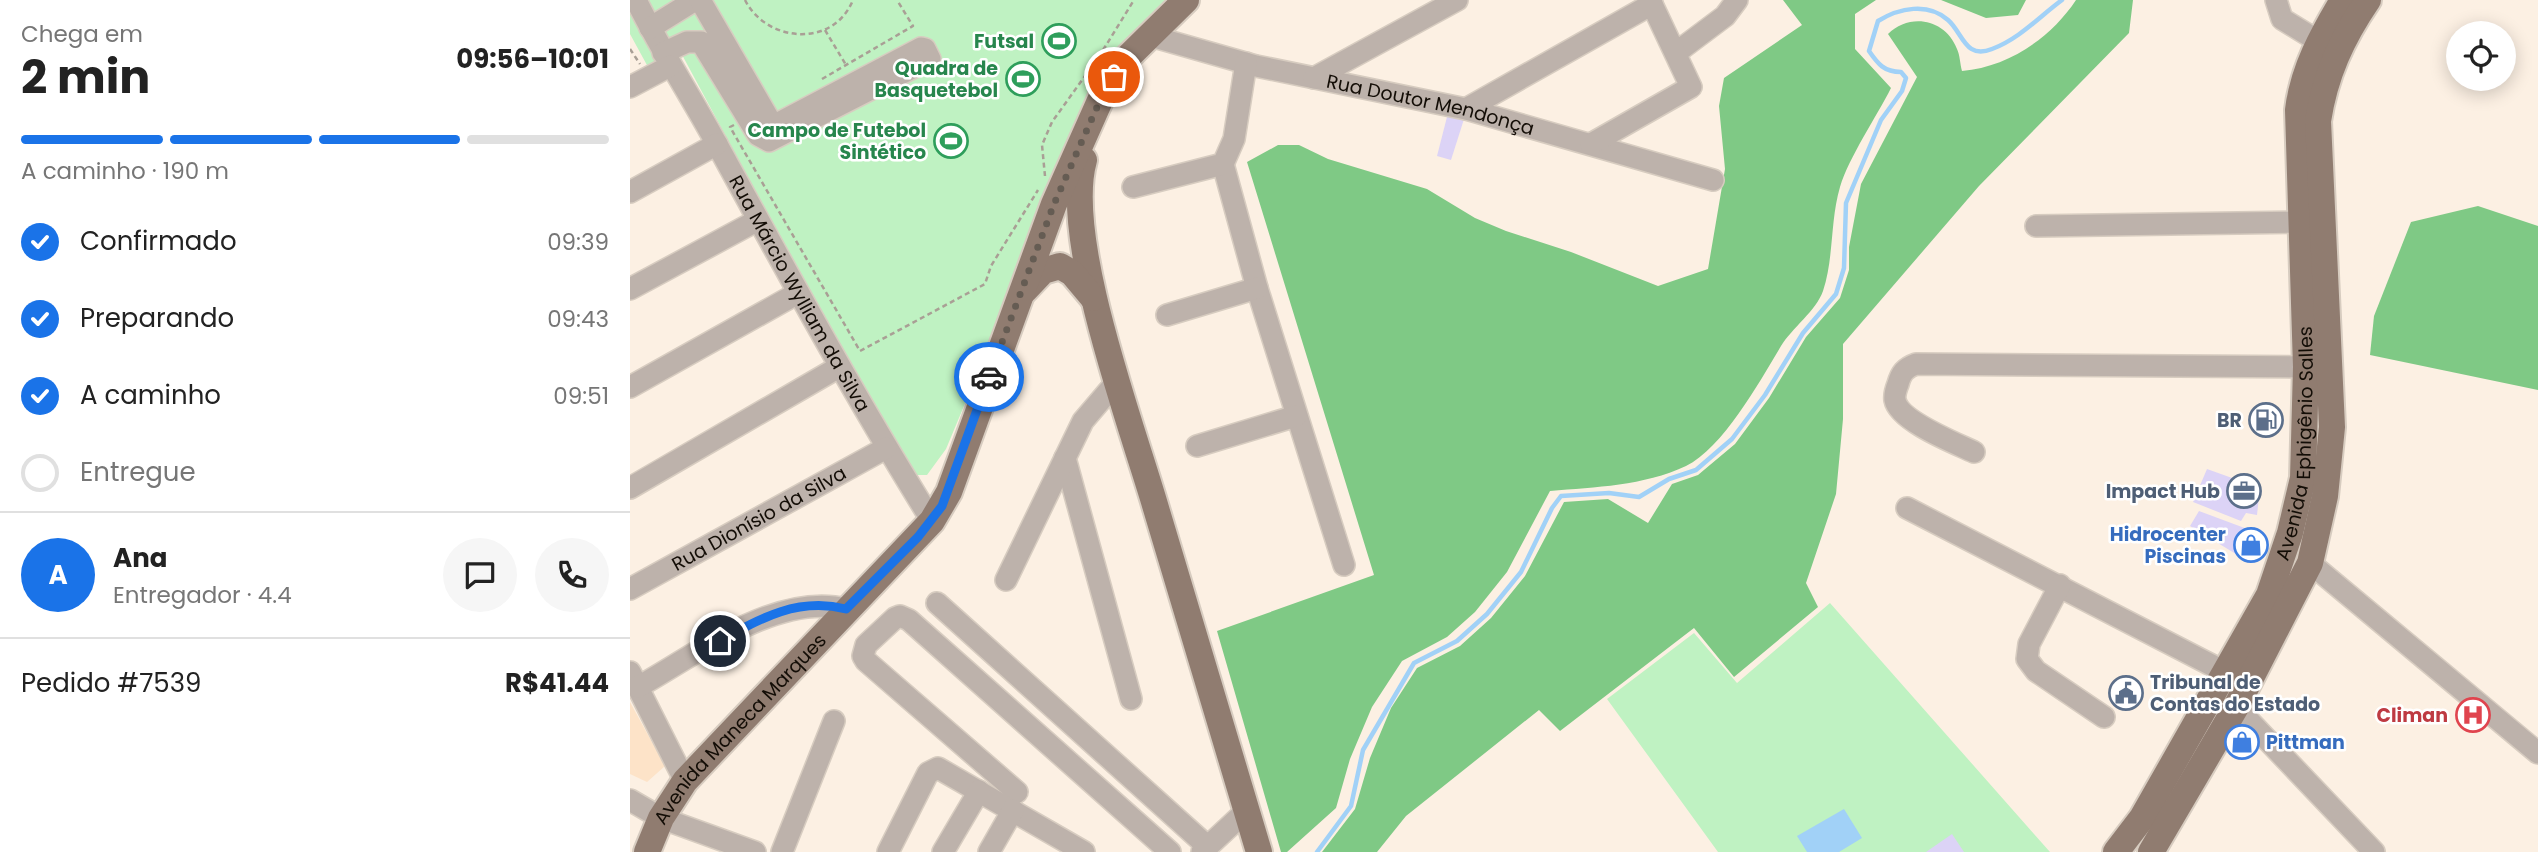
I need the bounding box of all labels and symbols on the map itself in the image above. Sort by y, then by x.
sports icon: Futsal [1040,22,1078,60]
place label: Futsal [974,28,1034,55]
pin [1084,47,1144,107]
place label: Quadra de Basquetebol [875,55,998,104]
sports icon: Quadra de Basquetebol [1004,60,1042,98]
street label: Rua Doutor Mendonça [1324,67,1538,141]
place label: Campo de Futebol Sintético [748,117,926,166]
sports icon: Campo de Futebol Sintético [932,122,970,160]
street label: Rua Márcio Wylliam da Silva [723,170,877,417]
street label: Avenida Ephigênio Salles [2268,326,2320,564]
courier [954,342,1024,412]
fuel station icon: BR [2247,401,2285,439]
place label: BR [2217,407,2242,434]
street label: Rua Dionísio da Silva [667,459,851,577]
office icon: Impact Hub [2225,472,2263,510]
place label: Impact Hub [2106,478,2220,505]
place label: Hidrocenter Piscinas [2110,521,2226,570]
shop icon: Hidrocenter Piscinas [2232,526,2270,564]
pin [690,611,750,671]
street label: Avenida Maneca Marques [647,627,832,830]
place label: Tribunal de Contas do Estado [2150,669,2320,718]
public building icon: Tribunal de Contas do Estado [2107,674,2145,712]
hospital icon: Climan [2454,696,2492,734]
place label: Climan [2376,702,2448,729]
shop icon: Pittman [2223,723,2261,761]
place label: Pittman [2266,729,2345,756]

